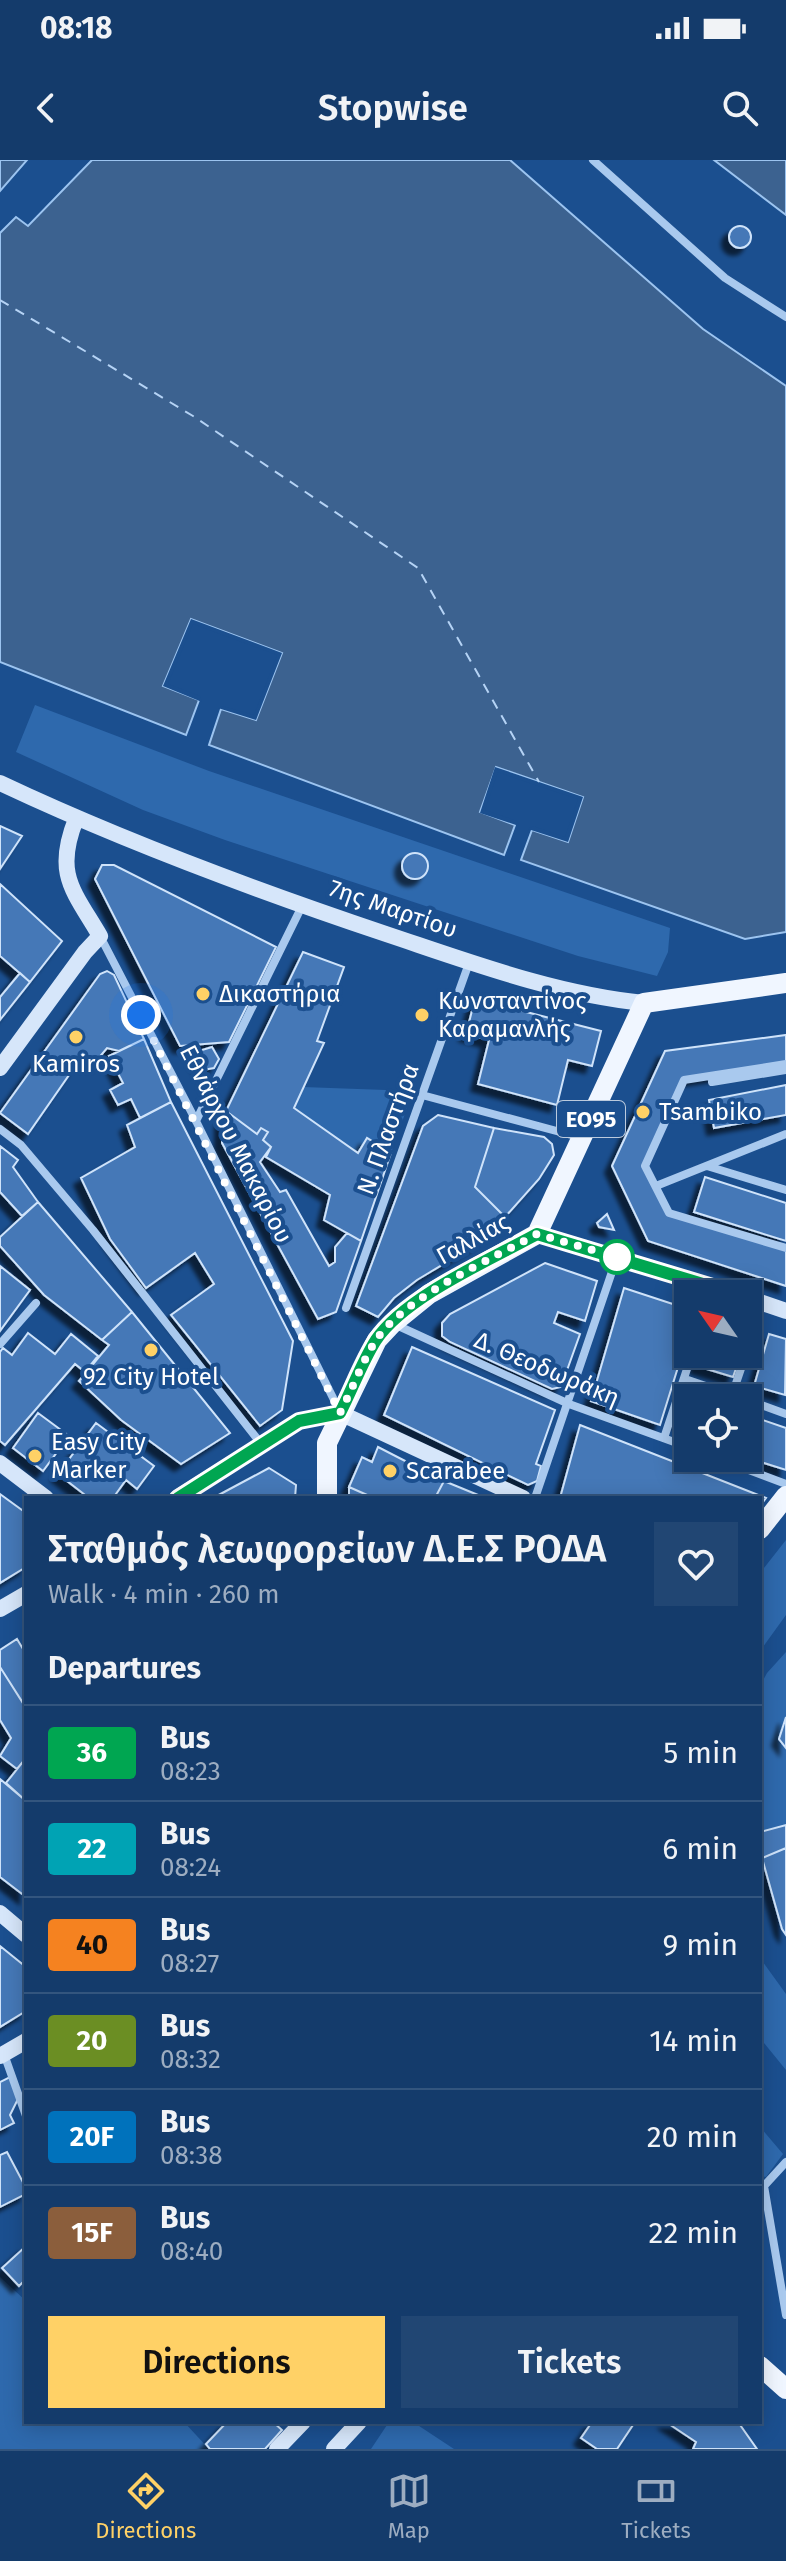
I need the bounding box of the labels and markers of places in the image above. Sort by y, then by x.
place label: Δικαστήρια [219,980,341,1008]
marker: Δικαστήρια [194,985,212,1003]
place label: Κωνσταντίνος Καραμανλής [438,987,587,1043]
marker: Κωνσταντίνος Καραμανλής [413,1006,431,1024]
marker: Kamiros [67,1028,85,1046]
place label: Kamiros [32,1050,120,1078]
place label: Tsambiko [659,1098,762,1126]
marker: Tsambiko [634,1103,652,1121]
unlabelled marker [600,1240,634,1274]
marker: 92 City Hotel [142,1341,160,1359]
place label: 92 City Hotel [83,1363,219,1391]
place label: Easy City Marker [51,1428,146,1484]
marker: Easy City Marker [26,1447,44,1465]
place label: Scarabee [406,1457,505,1485]
marker: Scarabee [381,1462,399,1480]

